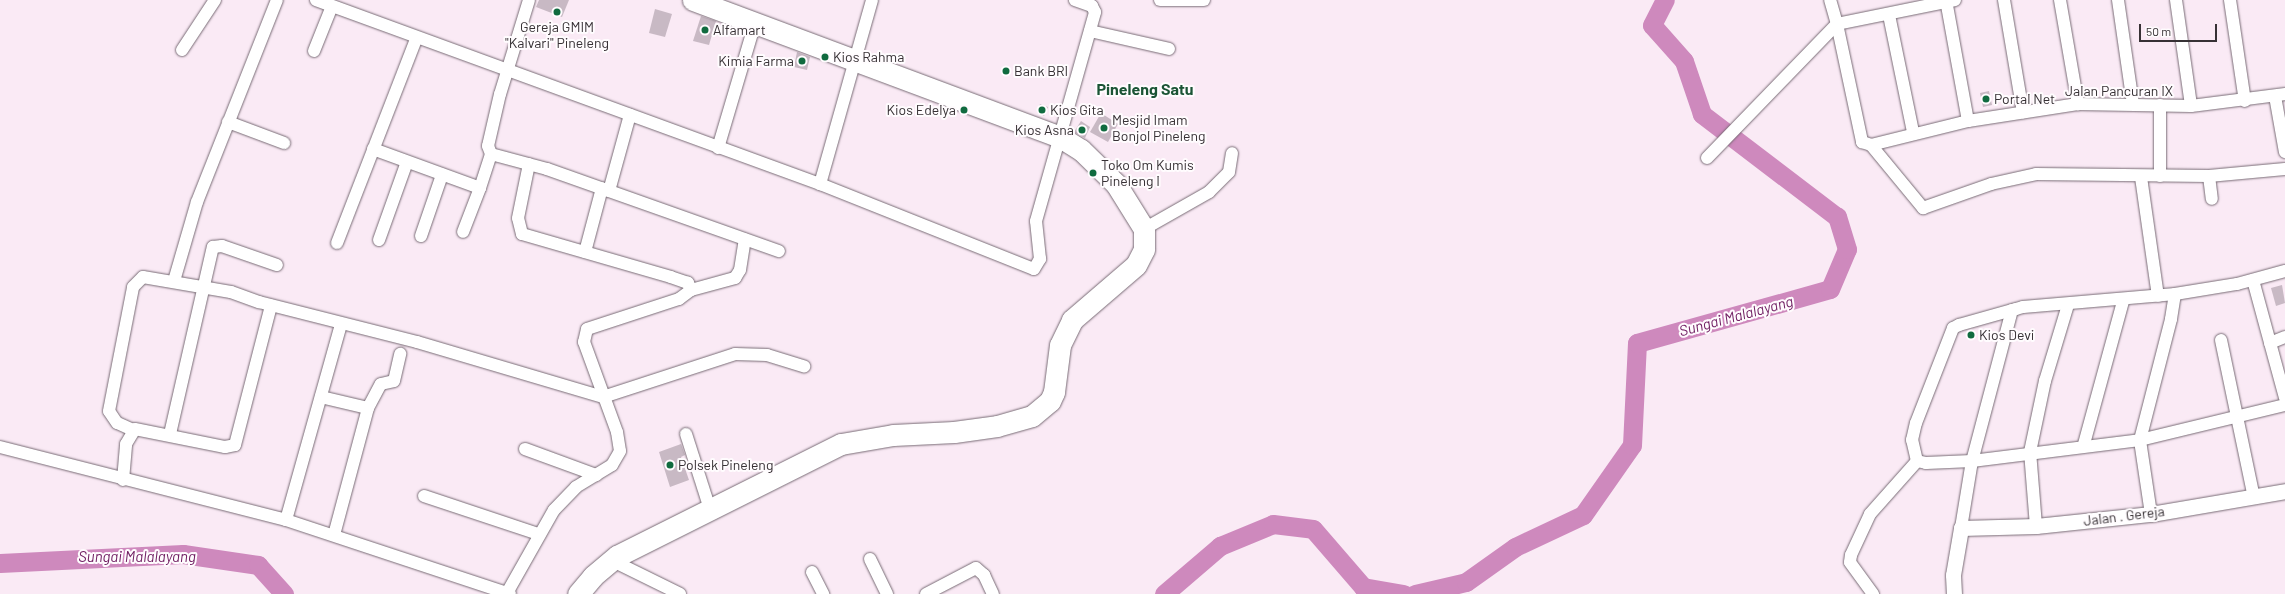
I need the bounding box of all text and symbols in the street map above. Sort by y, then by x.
marker: Gereja GMIM "Kalvari" Pineleng [552,7,562,17]
scale bar [2141,16,2219,42]
place label: Gereja GMIM "Kalvari" Pineleng [505,19,609,52]
place label: Alfamart [713,22,766,38]
text: 50 m [2146,24,2171,38]
marker: Alfamart [700,25,710,35]
place label: Kios Rahma [833,49,904,65]
marker: Kios Rahma [820,52,830,62]
place label: Kimia Farma [718,53,794,69]
marker: Kimia Farma [797,56,807,66]
place label: Bank BRI [1014,63,1068,79]
marker: Bank BRI [1001,66,1011,76]
district label: Pineleng Satu [1096,79,1194,99]
street label: Jalan Pancuran IX [2065,83,2173,99]
place label: Portal Net [1994,91,2055,107]
marker: Portal Net [1981,94,1991,104]
place label: Kios Edelya [886,102,956,118]
place label: Kios Gita [1050,102,1104,118]
marker: Kios Edelya [959,105,969,115]
marker: Kios Gita [1037,105,1047,115]
place label: Mesjid Imam Bonjol Pineleng [1112,112,1206,144]
place label: Kios Asna [1015,122,1074,138]
marker: Mesjid Imam Bonjol Pineleng [1099,123,1109,133]
marker: Kios Asna [1077,125,1087,135]
place label: Toko Om Kumis Pineleng I [1101,157,1194,190]
marker: Toko Om Kumis Pineleng I [1088,168,1098,178]
water label: Sungai Malalayang [1677,292,1795,340]
place label: Kios Devi [1979,327,2034,343]
marker: Kios Devi [1966,330,1976,340]
place label: Polsek Pineleng [678,457,773,473]
marker: Polsek Pineleng [665,460,675,470]
street label: Jalan . Gereja [2082,503,2166,529]
water label: Sungai Malalayang [78,548,196,566]

